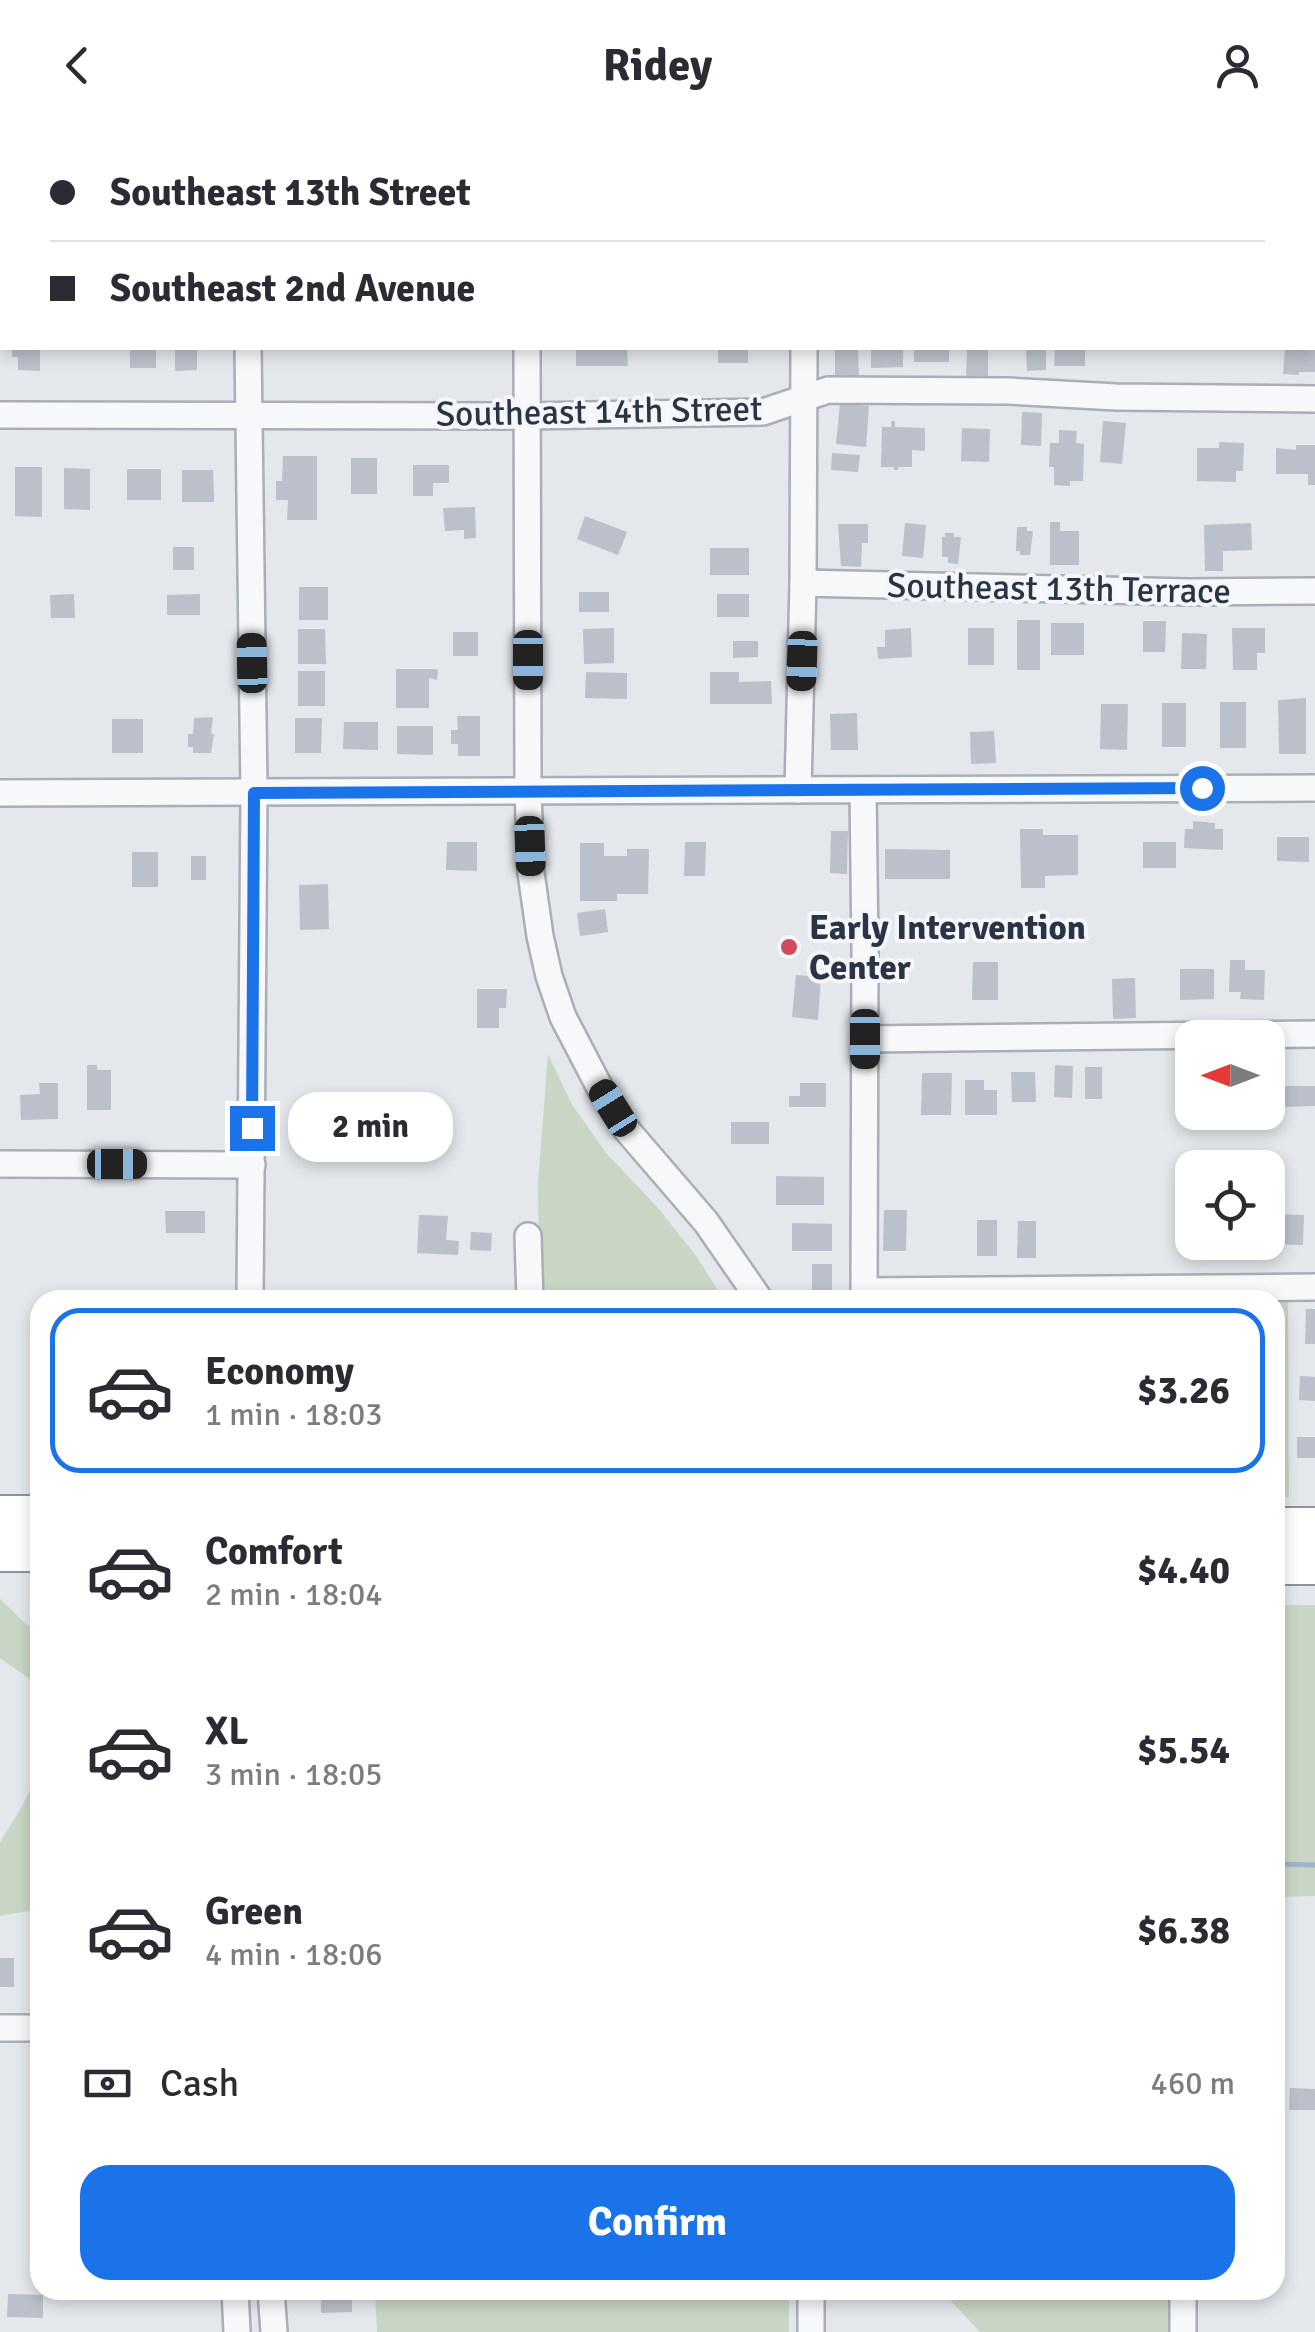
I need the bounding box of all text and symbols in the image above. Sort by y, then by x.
icon: back [50,38,105,93]
text: Ridey [603,38,712,93]
icon: person [1210,38,1265,93]
text: Southeast 13th Street [110,169,471,216]
text: Southeast 2nd Avenue [110,265,475,312]
street label: Southeast 14th Street [435,387,763,436]
street label: Southeast 13th Terrace [887,564,1231,613]
car [513,630,543,690]
car [786,630,818,692]
car [236,633,268,693]
route start [1180,766,1225,811]
car [514,815,546,877]
place label: Early Intervention Center [809,906,1086,989]
marker: Early Intervention Center [778,936,800,958]
car [850,1009,880,1069]
north arrow [1175,1020,1285,1130]
map controls [1175,1020,1285,1260]
car [584,1075,642,1141]
callout: 2 min [287,1093,452,1163]
route end [230,1106,275,1151]
text: 2 min [332,1107,409,1146]
car [87,1149,147,1179]
button: locate [1175,1150,1285,1260]
icon: car [85,1346,175,1436]
text: Economy [205,1348,354,1395]
text: $3.26 [1137,1367,1230,1414]
text: 1 min · 18:03 [205,1395,383,1434]
icon: car [85,1526,175,1616]
text: Comfort [205,1528,343,1575]
text: $4.40 [1137,1547,1230,1594]
text: 2 min · 18:04 [205,1575,383,1614]
icon: car [85,1706,175,1796]
text: XL [205,1708,248,1755]
text: $5.54 [1137,1727,1230,1774]
text: 3 min · 18:05 [205,1755,383,1794]
icon: car [85,1886,175,1976]
text: Green [205,1888,303,1935]
text: $6.38 [1137,1907,1230,1954]
text: 4 min · 18:06 [205,1935,383,1974]
icon: cash [80,2056,135,2111]
text: Cash [160,2060,239,2107]
text: 460 m [1151,2064,1235,2103]
button: Confirm [80,2165,1235,2280]

